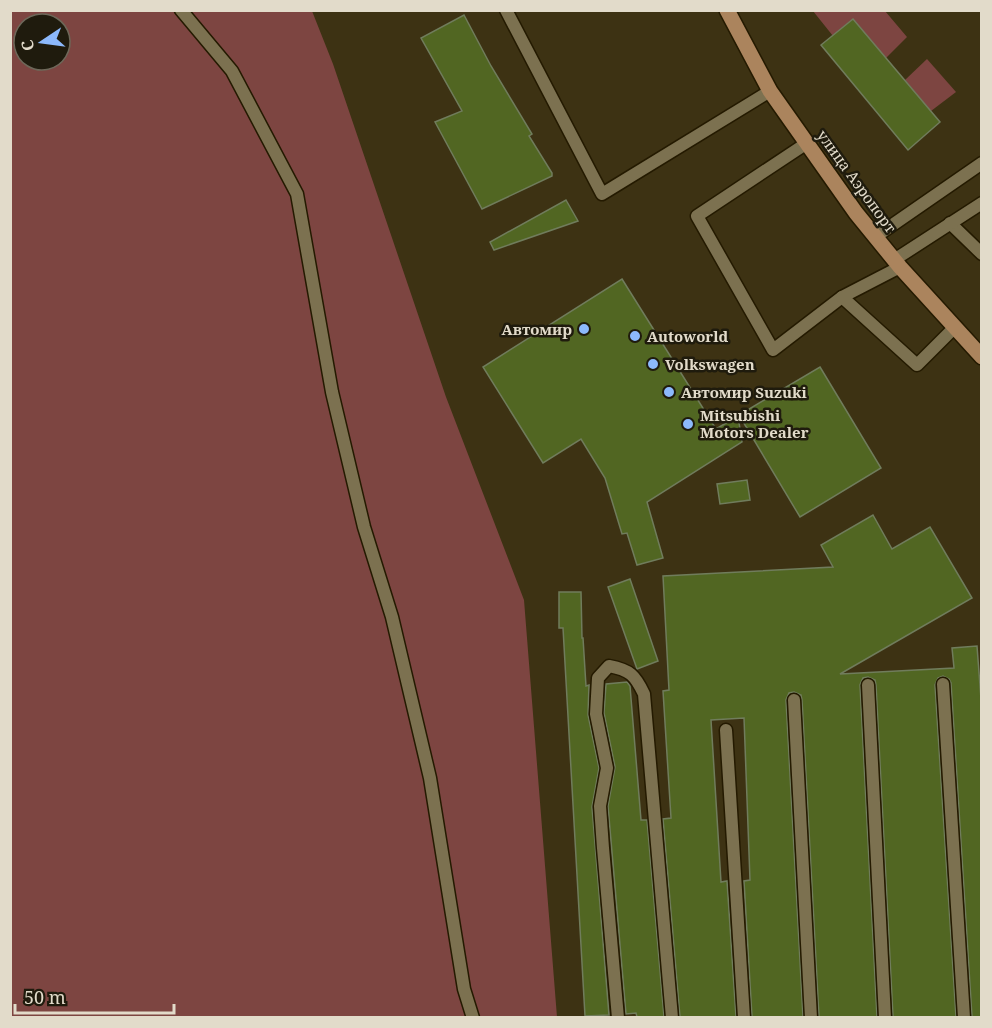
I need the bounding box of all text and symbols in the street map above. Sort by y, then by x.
north arrow [12,12,72,72]
text: С [15,38,39,53]
street label: улица Аэропорт [813,126,901,236]
place label: Автомир [502,319,572,339]
marker: Автомир [577,322,591,336]
place label: Autoworld [647,326,728,346]
marker: Autoworld [628,329,642,343]
place label: Volkswagen [665,354,755,374]
marker: Volkswagen [646,357,660,371]
place label: Автомир Suzuki [681,382,807,402]
marker: Автомир Suzuki [662,385,676,399]
place label: Mitsubishi Motors Dealer [700,405,809,442]
marker: Mitsubishi Motors Dealer [681,417,695,431]
scale bar [15,977,174,1015]
text: 50 m [24,985,66,1009]

